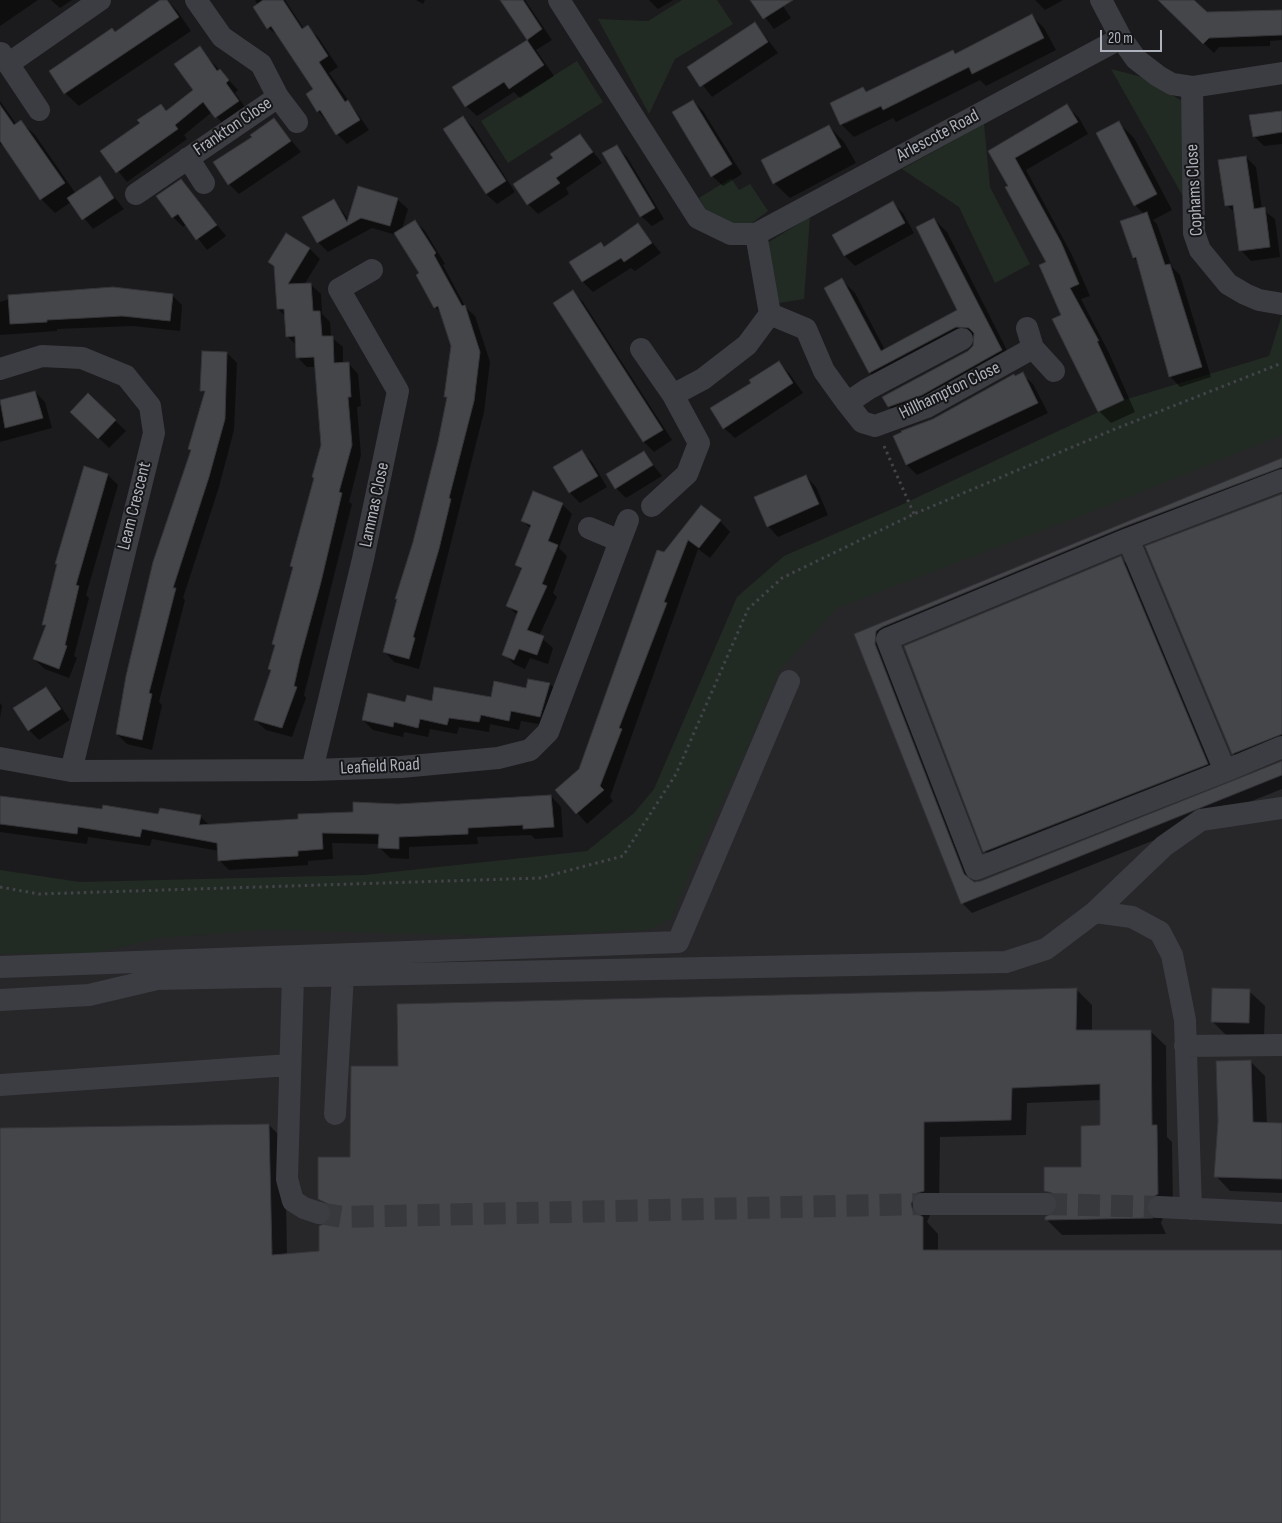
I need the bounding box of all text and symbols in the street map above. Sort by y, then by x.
scale bar [1102,20,1164,52]
text: 20 m [1108,29,1133,48]
street label: Frankton Close [190,93,276,161]
street label: Arlescote Road [893,105,983,167]
street label: Cophams Close [1182,143,1208,237]
street label: Hillhampton Close [896,357,1004,425]
street label: Leam Crescent [114,460,156,552]
street label: Lammas Close [355,461,395,549]
street label: Leafield Road [340,754,420,780]

